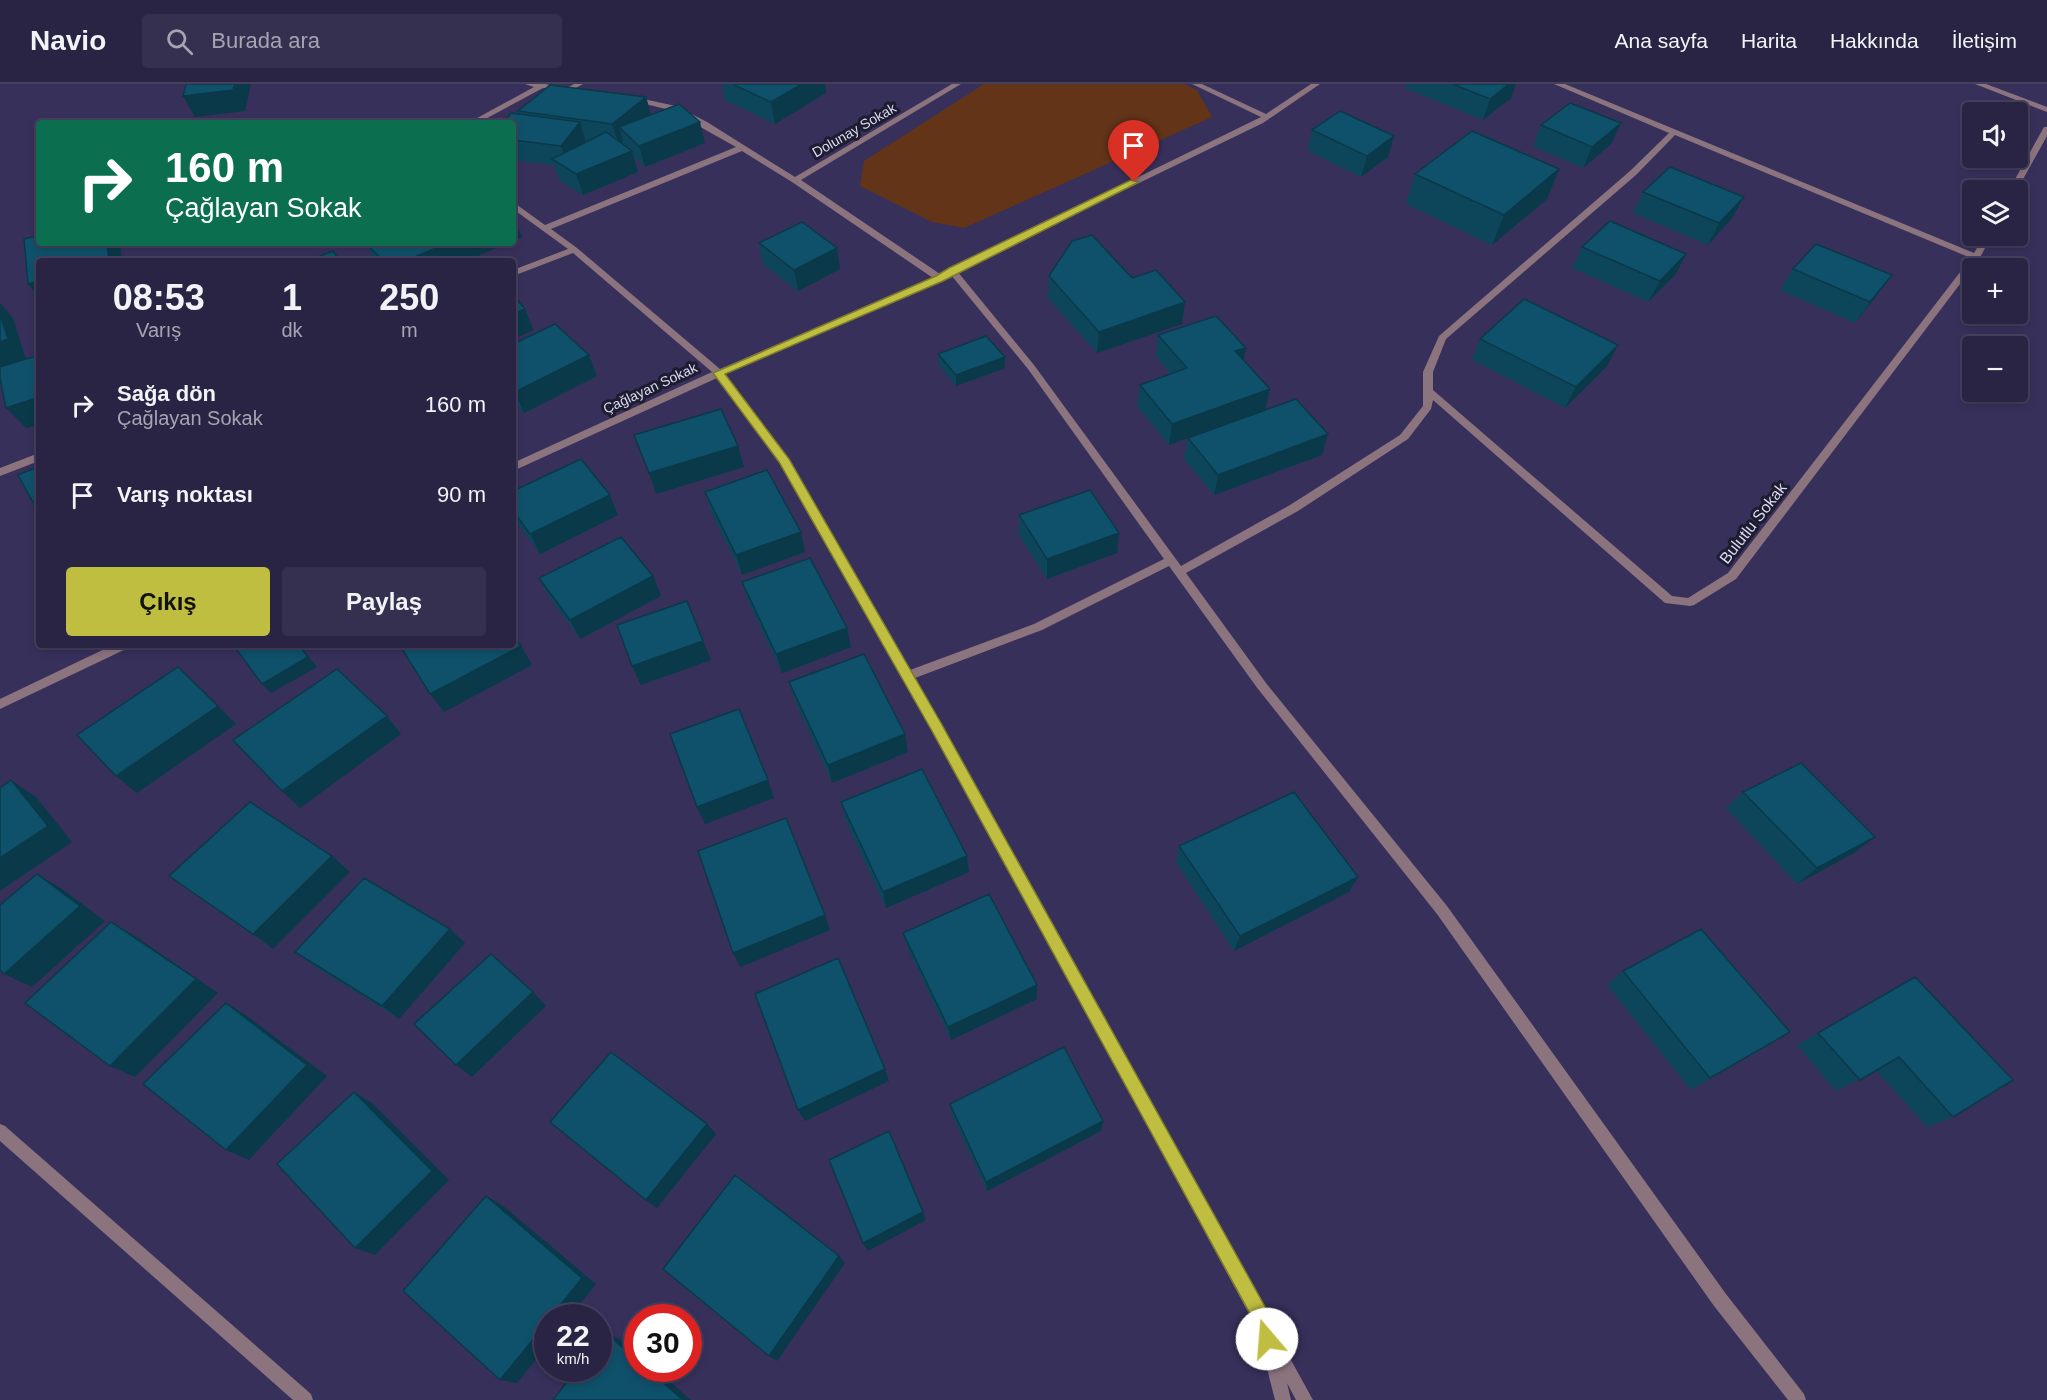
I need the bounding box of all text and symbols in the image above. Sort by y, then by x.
search box [142,14,562,68]
text: Navio [30,25,106,56]
icon: search [163,25,196,58]
text: Burada ara [211,28,320,53]
text: Ana sayfa [1615,29,1708,52]
text: Harita [1741,29,1797,52]
text: Hakkında [1830,29,1919,52]
text: İletişim [1952,29,2017,52]
street label: Dolunay Sokak [809,99,900,160]
map controls [1962,102,2028,402]
button: sound [1962,102,2028,168]
pin [1108,120,1159,182]
icon: arrive [1117,129,1150,162]
icon: right [66,144,144,222]
text: 160 m [165,144,284,191]
button: layers [1962,180,2028,246]
text: Çağlayan Sokak [165,193,362,223]
button: + [1962,258,2028,324]
text: 08:53 [113,277,205,318]
text: 1 [282,277,302,318]
text: 250 [379,277,439,318]
text: Varış [136,319,181,341]
text: dk [281,319,303,341]
text: m [401,319,418,341]
button: − [1962,336,2028,402]
street label: Çağlayan Sokak [600,359,700,417]
text: Sağa dön [117,381,216,406]
icon: right [66,389,99,422]
text: 160 m [425,392,486,417]
text: Çağlayan Sokak [117,407,263,429]
street label: Bulutlu Sokak [1716,478,1790,567]
icon: arrive [66,479,99,512]
text: Varış noktası [117,482,253,507]
text: 90 m [437,482,486,507]
button: Çıkış [66,567,270,636]
button: Paylaş [282,567,486,636]
speed limit sign: 30 [624,1304,702,1382]
position arrow [1235,1307,1299,1371]
text: 22 [556,1319,590,1352]
text: km/h [557,1350,589,1367]

